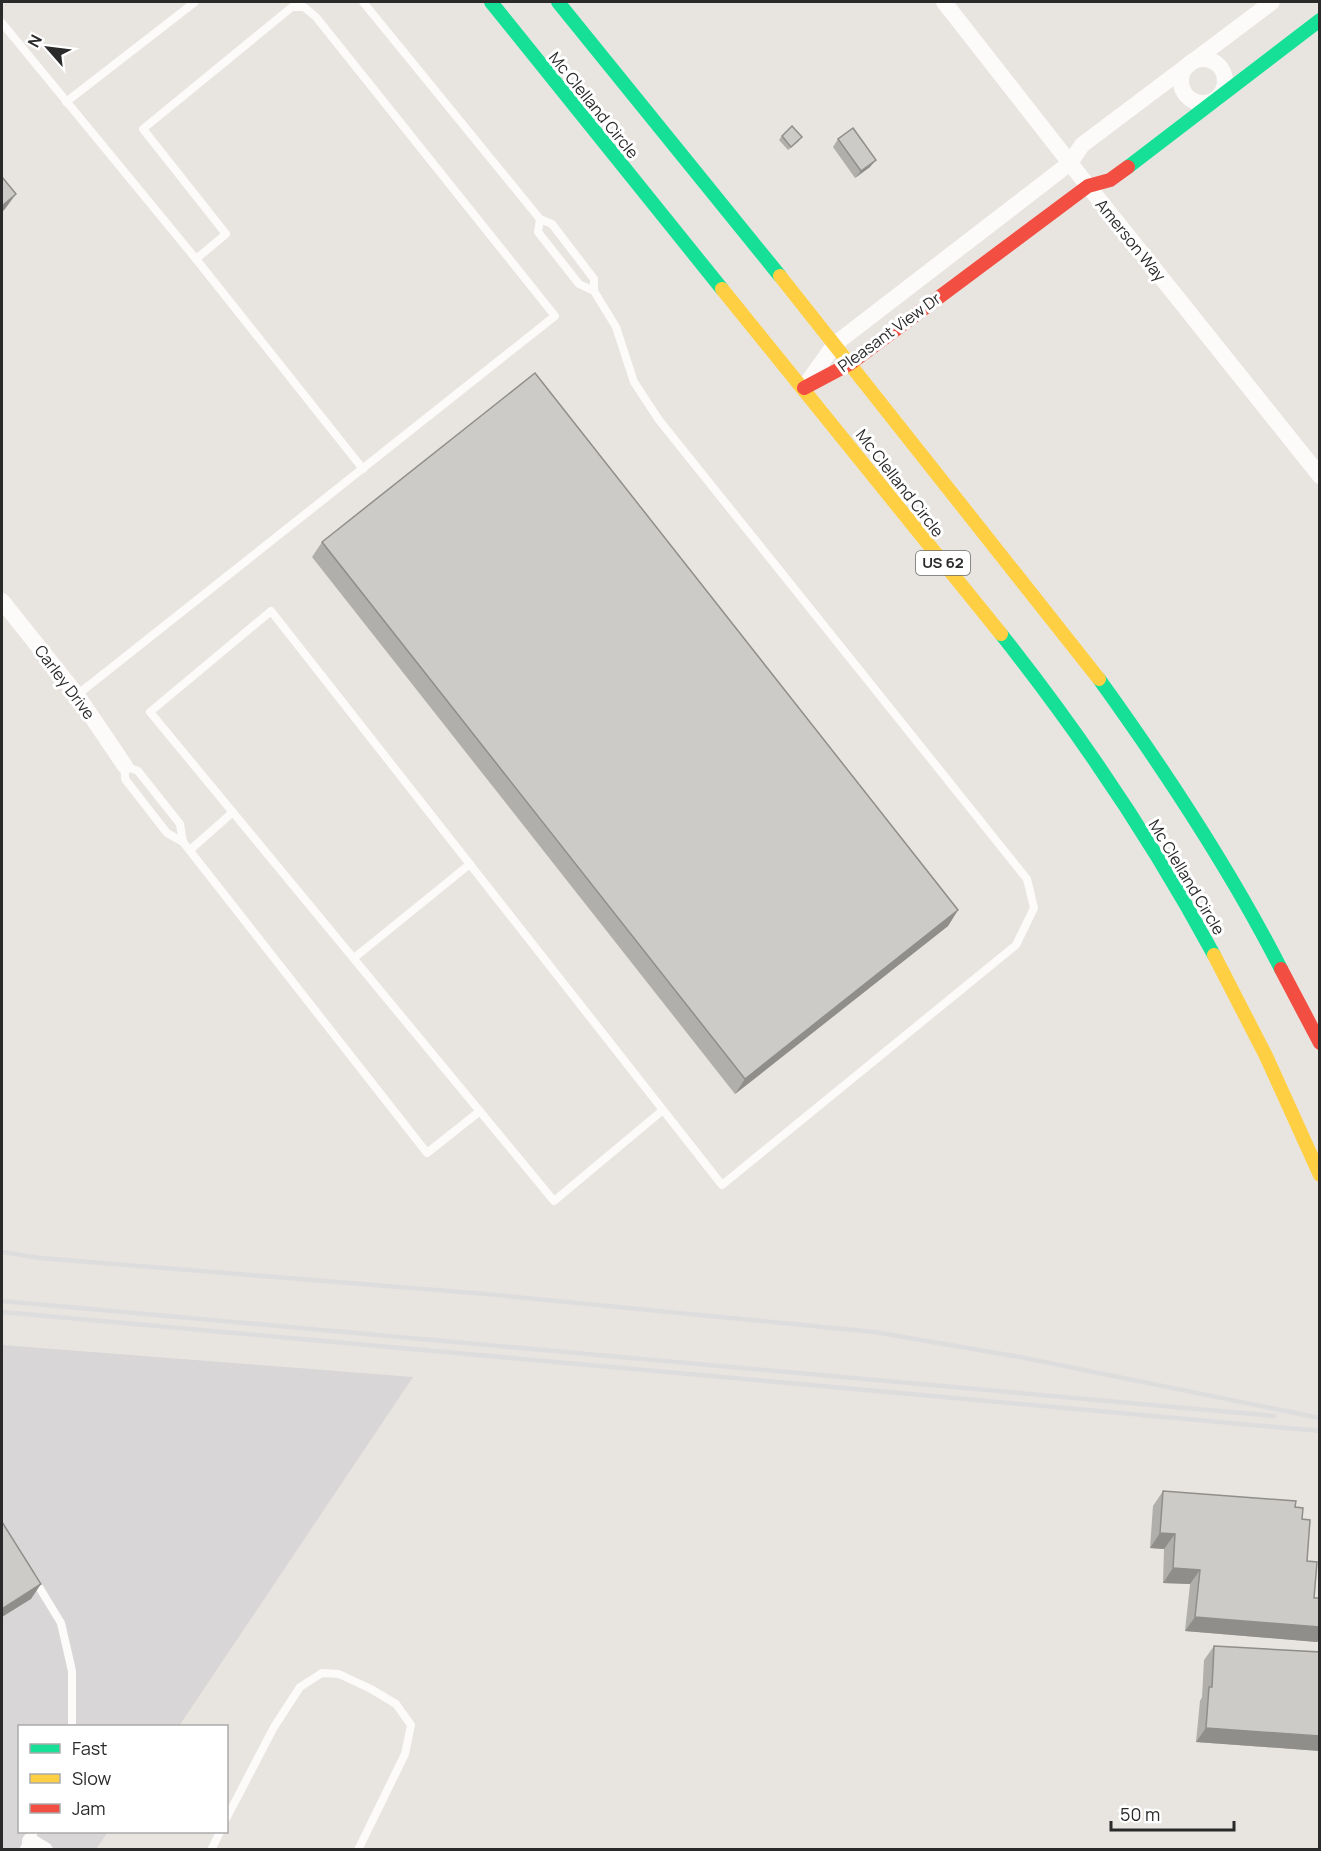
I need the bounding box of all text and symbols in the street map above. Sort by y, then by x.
north arrow [18,18,78,78]
text: N [22,31,47,51]
street label: Mc Clelland Circle [544,47,644,163]
street label: Amerson Way [1091,194,1171,286]
street label: Pleasant View Dr [833,287,945,377]
street label: Mc Clelland Circle [851,425,949,541]
road number: US 62 [916,551,970,575]
street label: Carley Drive [30,640,100,724]
street label: Mc Clelland Circle [1144,815,1230,939]
legend [18,1725,228,1833]
text: Fast [72,1736,107,1760]
text: Slow [72,1766,112,1790]
scale bar [1111,1794,1234,1832]
text: Jam [72,1796,106,1820]
text: 50 m [1120,1802,1160,1826]

